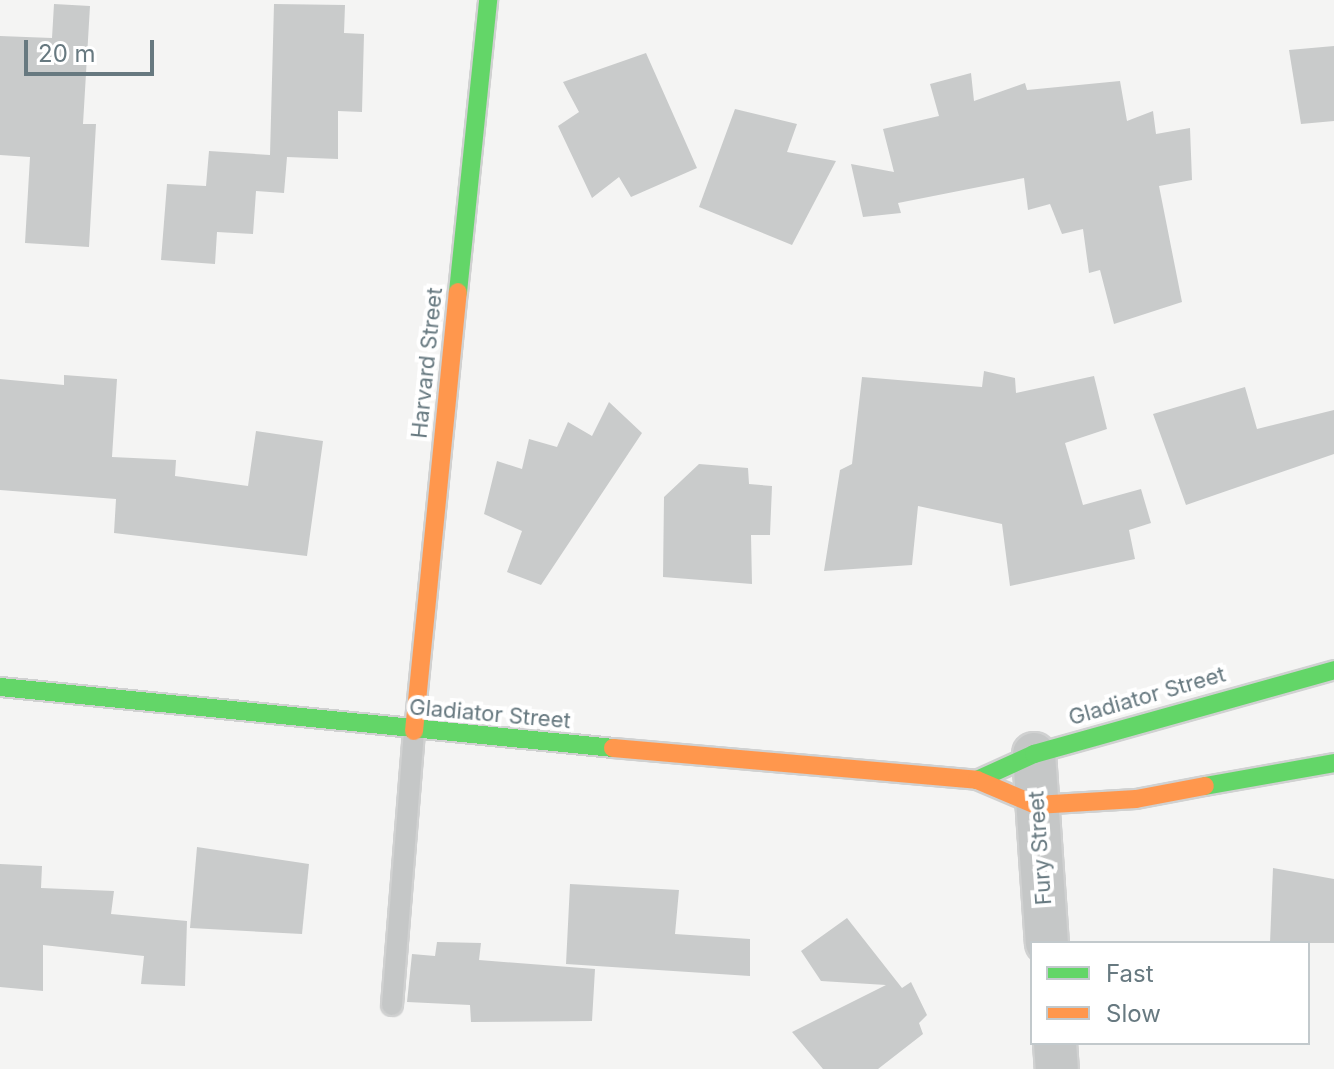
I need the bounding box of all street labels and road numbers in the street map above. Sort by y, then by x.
street label: Harvard Street [406,286,448,440]
street label: Gladiator Street [1066,661,1228,731]
street label: Gladiator Street [408,694,572,734]
street label: Fury Street [1023,790,1057,906]

